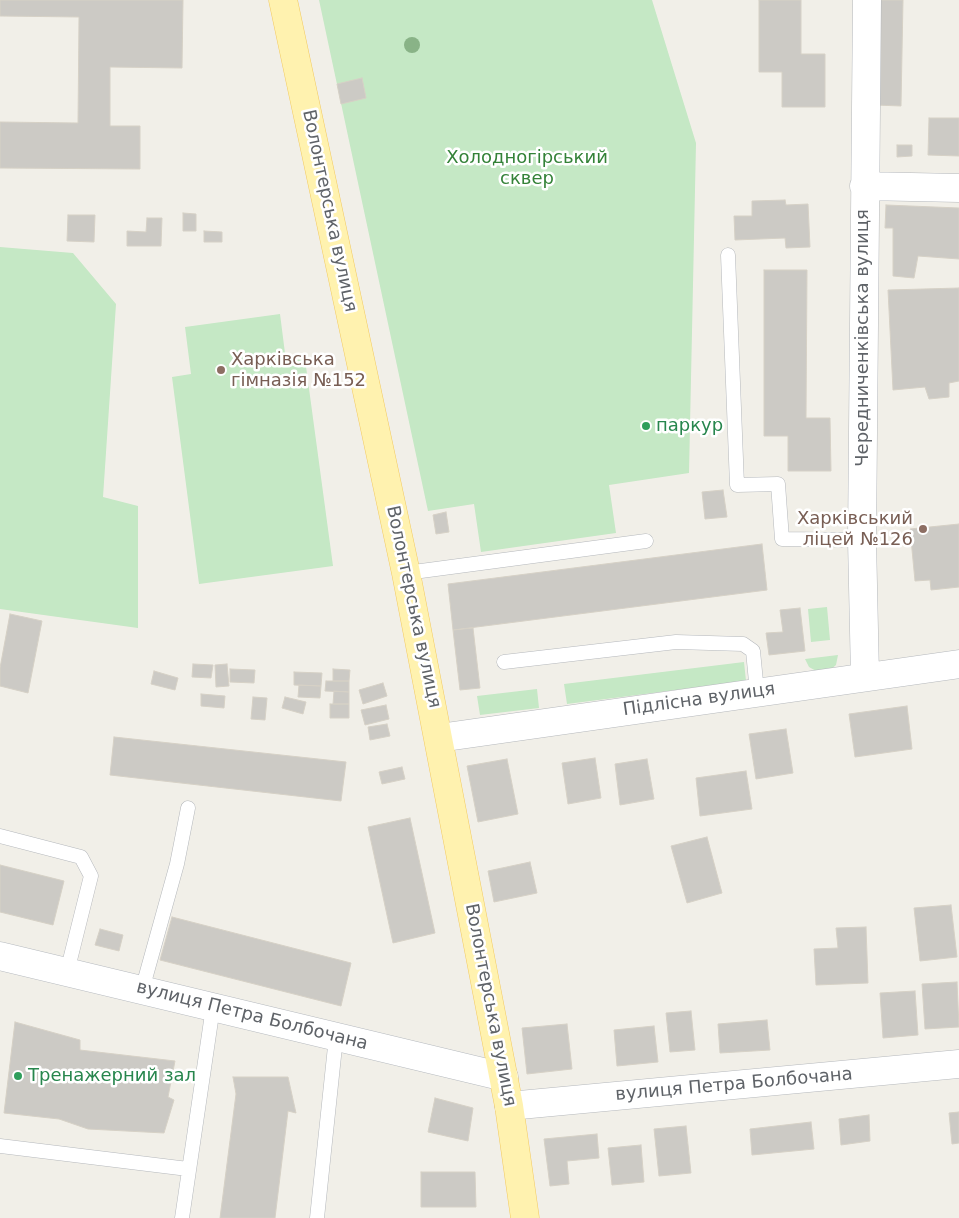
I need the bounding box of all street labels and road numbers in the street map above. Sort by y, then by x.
street label: Волонтерська вулиця [297,108,361,314]
street label: Чередниченківська вулиця [852,209,874,467]
street label: Волонтерська вулиця [381,504,445,710]
street label: Підлісна вулиця [622,679,776,721]
street label: Волонтерська вулиця [460,902,520,1108]
street label: вулиця Петра Болбочана [134,977,370,1055]
street label: вулиця Петра Болбочана [615,1064,853,1106]

